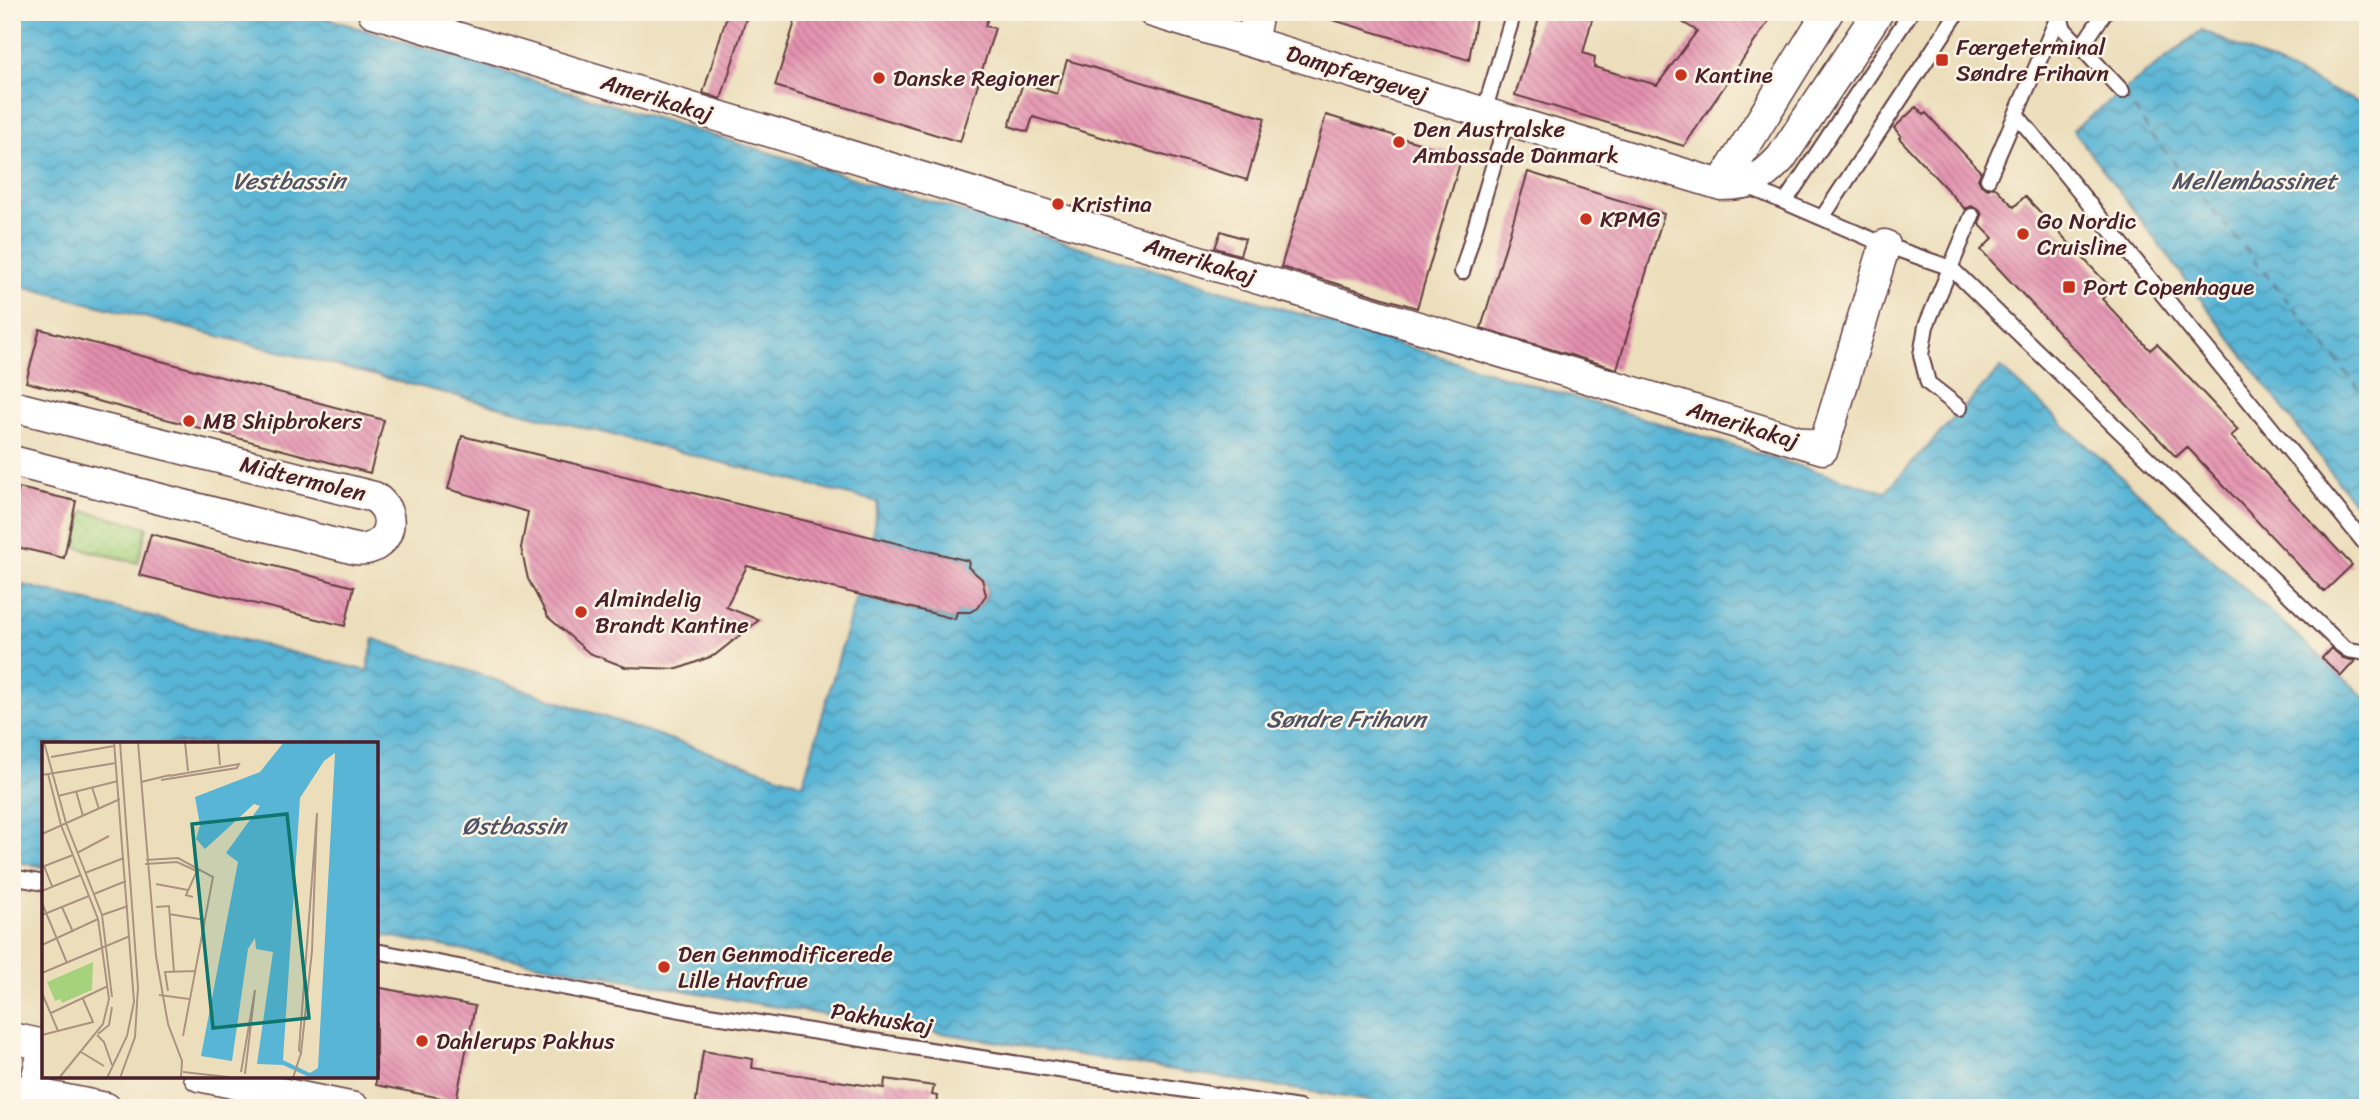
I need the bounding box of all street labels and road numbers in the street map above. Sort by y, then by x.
street label: Dampfærgevej [1281,33,1434,115]
street label: Amerikakaj [595,61,719,135]
street label: Amerikakaj [1138,224,1262,298]
street label: Amerikakaj [1681,388,1805,462]
street label: Midtermolen [236,444,371,515]
street label: Pakhuskaj [828,991,936,1047]

